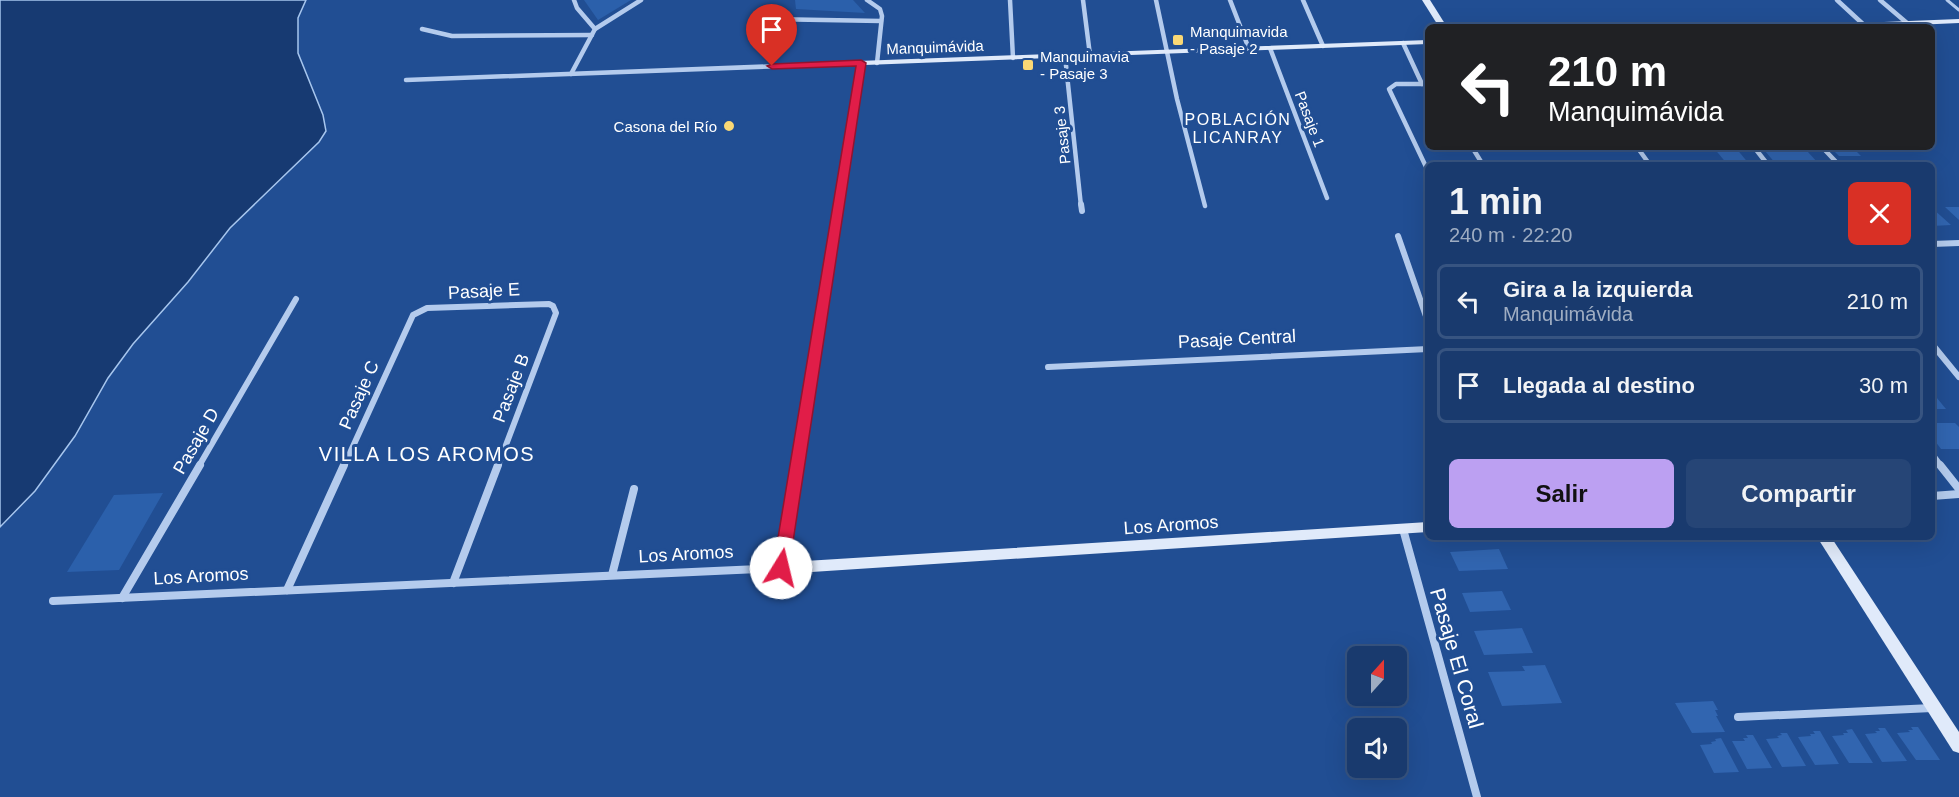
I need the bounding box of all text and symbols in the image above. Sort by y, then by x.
pin [746,4,797,66]
icon: arrive [755,13,788,46]
place label: Manquimavida - Pasaje 2 [1190,23,1288,57]
marker: Manquimavida - Pasaje 2 [1171,33,1185,47]
street label: Manquimávida [886,37,985,57]
place label: Manquimavia - Pasaje 3 [1040,48,1130,82]
icon: left [1449,48,1527,126]
text: 210 m [1548,48,1667,95]
marker: Manquimavia - Pasaje 3 [1021,58,1035,72]
street label: Pasaje 1 [1292,89,1328,149]
text: Manquimávida [1548,97,1724,127]
street label: Pasaje 3 [1050,105,1074,165]
district label: POBLACIÓN LICANRAY [1185,110,1291,146]
place label: Casona del Río [614,118,717,135]
marker: Casona del Río [722,119,736,133]
text: 1 min [1449,181,1543,222]
button: close [1848,182,1911,245]
text: 240 m · 22:20 [1449,224,1572,246]
text: Gira a la izquierda [1503,277,1693,302]
street label: Pasaje E [448,279,520,303]
icon: left [1452,285,1485,318]
text: 210 m [1847,289,1908,314]
text: Manquimávida [1503,303,1633,325]
street label: Pasaje Central [1178,326,1296,352]
street label: Pasaje B [489,351,533,425]
street label: Pasaje C [335,358,383,432]
icon: arrive [1452,369,1485,402]
text: Llegada al destino [1503,373,1695,398]
text: 30 m [1859,373,1908,398]
street label: Pasaje D [169,404,223,478]
district label: VILLA LOS AROMOS [319,443,535,465]
button: Salir [1449,459,1674,528]
button: Compartir [1686,459,1911,528]
street label: Los Aromos [1123,512,1219,538]
position arrow [749,536,813,600]
street label: Los Aromos [638,542,734,566]
street label: Los Aromos [153,564,249,588]
street label: Pasaje El Coral [1426,585,1488,731]
north arrow [1347,646,1407,706]
map controls [1347,646,1407,778]
button: sound [1347,718,1407,778]

